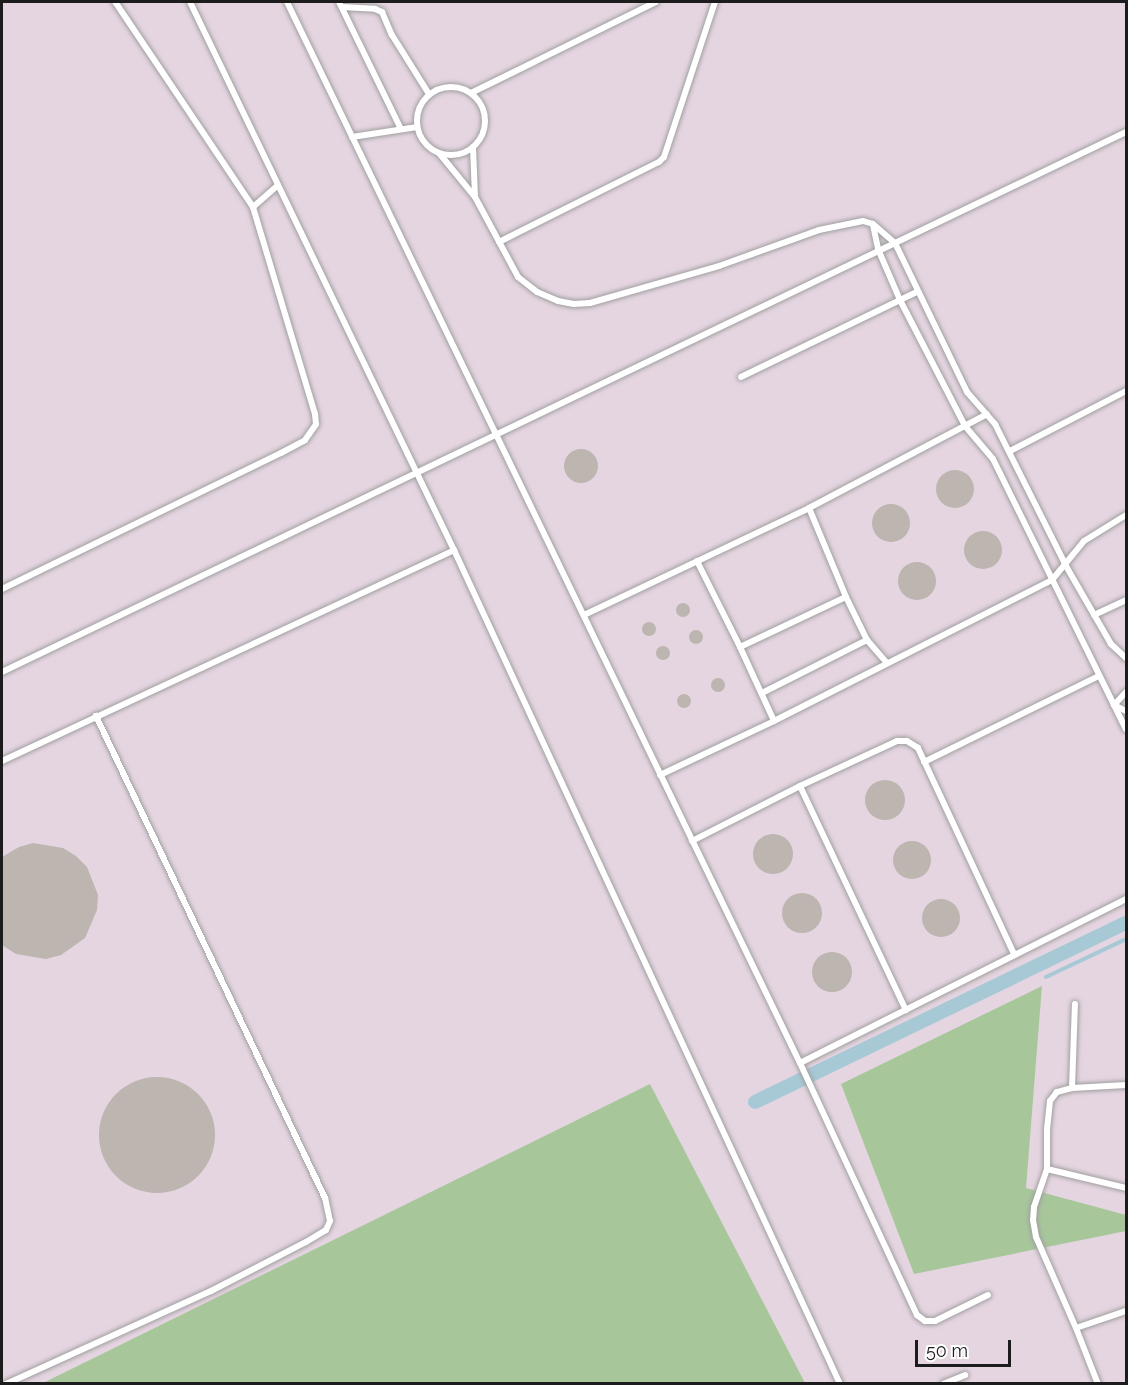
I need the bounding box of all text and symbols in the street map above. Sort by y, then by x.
scale bar [918,1328,1014,1366]
text: 50 m [926,1340,968,1361]

